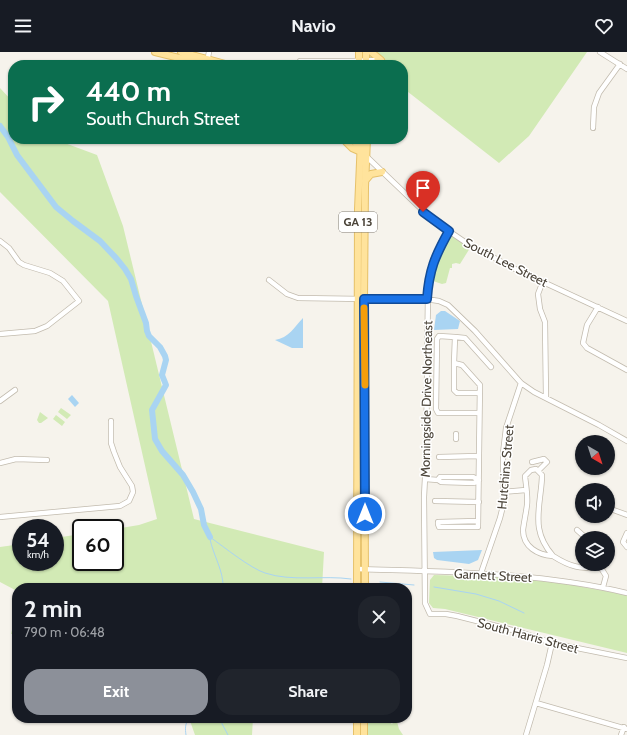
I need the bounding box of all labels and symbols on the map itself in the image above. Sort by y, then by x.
pin [406,171,440,212]
road number: GA 13 [339,212,377,232]
street label: South Lee Street [461,234,551,290]
street label: Morningside Drive Northeast [417,320,435,478]
street label: Hutchins Street [493,423,517,510]
north arrow [575,435,615,475]
position arrow [344,493,386,535]
speed limit sign: 60 [72,519,124,571]
street label: Garnett Street [454,565,533,585]
street label: South Harris Street [476,614,581,656]

